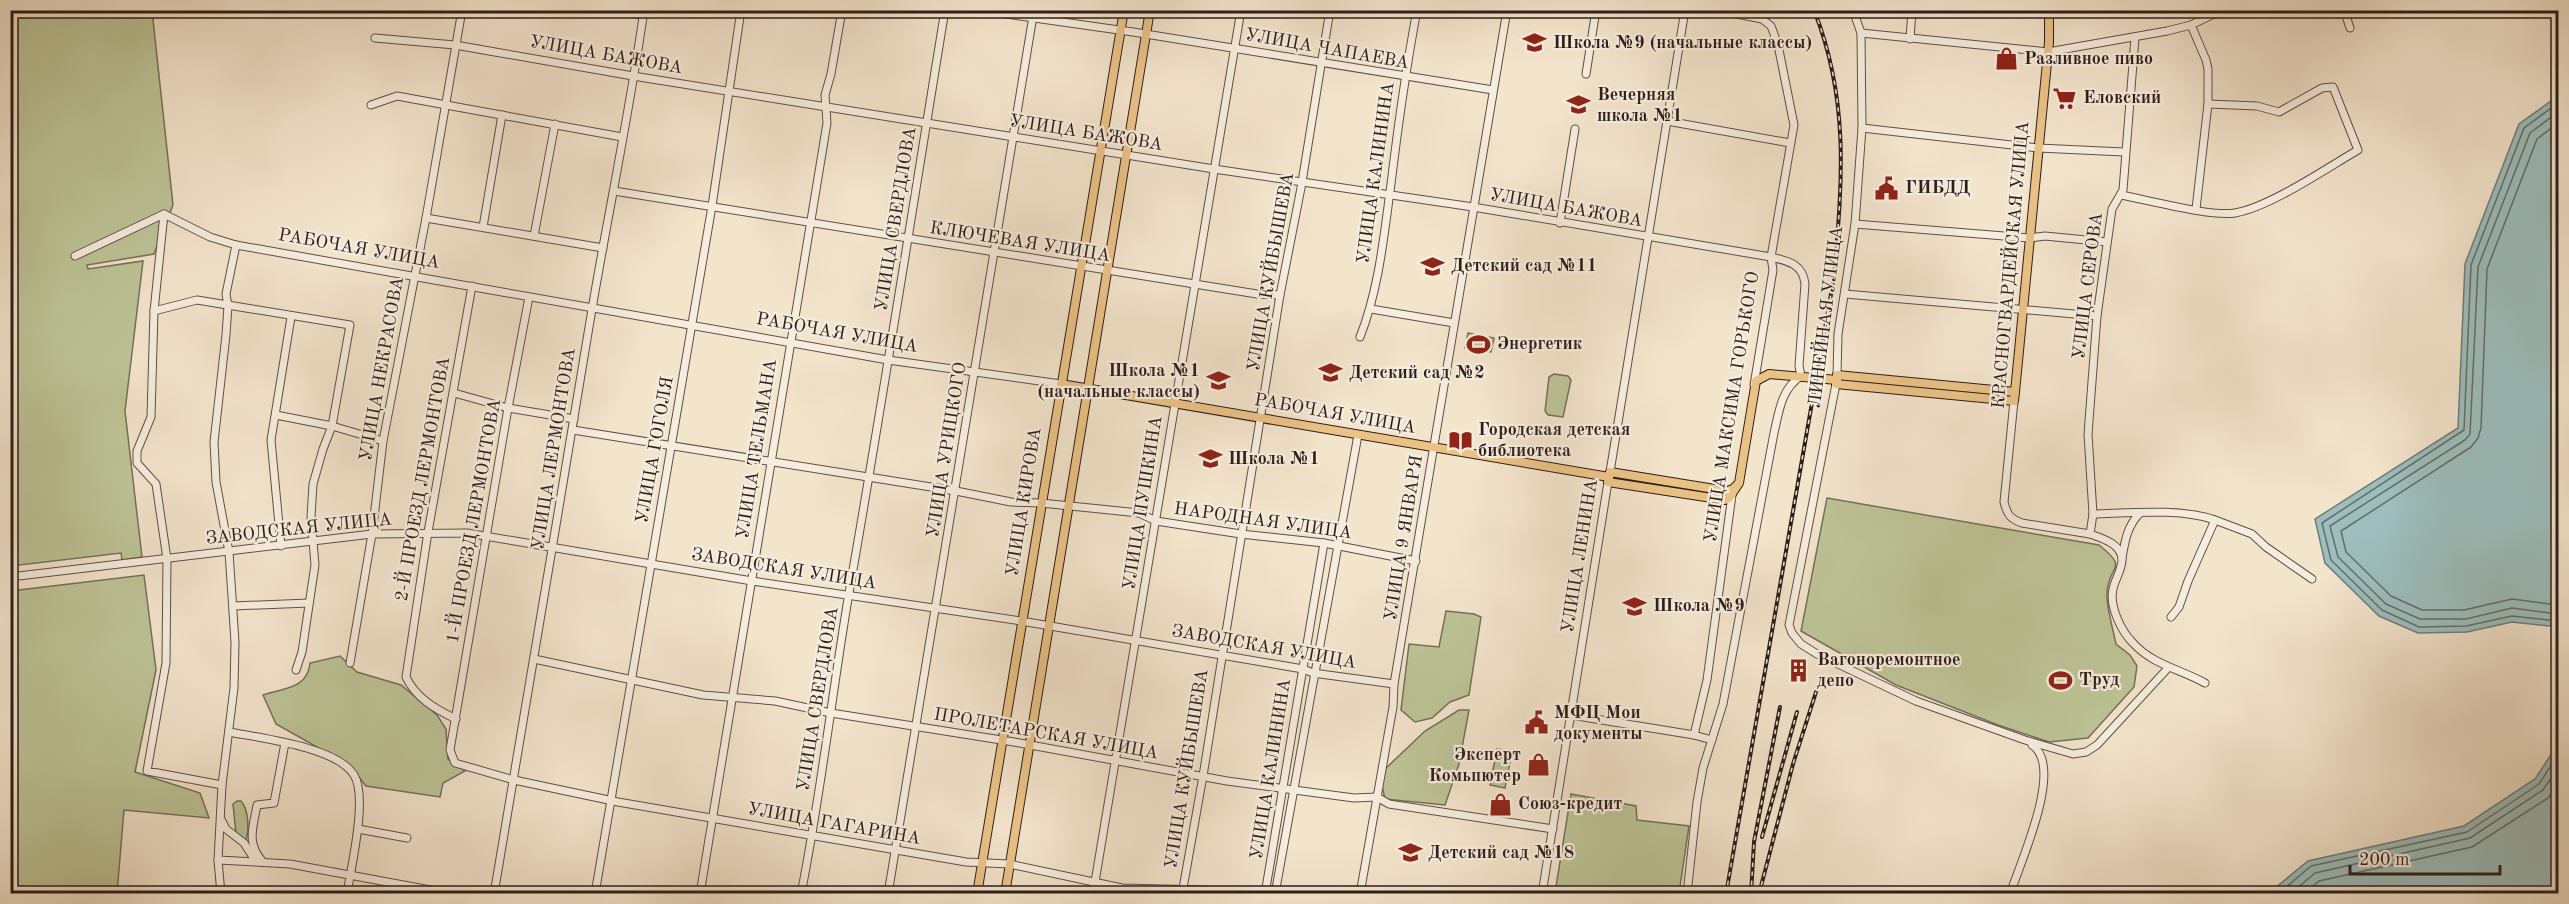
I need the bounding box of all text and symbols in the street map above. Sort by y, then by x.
street label: УЛИЦА ЧАПАЕВА [1244,26,1411,72]
school or university icon: Школа №9 (начальные классы) [1522,30,1548,56]
street label: УЛИЦА БАЖОВА [528,33,684,77]
place label: Школа №9 (начальные классы) [1553,34,1812,52]
shop icon: Разливное пиво [1993,46,2019,72]
place label: Разливное пиво [2024,50,2153,68]
street label: УЛИЦА КАЛИНИНА [1354,81,1398,265]
supermarket icon: Еловский [2052,85,2078,111]
place label: Вечерняя школа №1 [1597,86,1683,125]
place label: Еловский [2083,89,2161,107]
school or university icon: Вечерняя школа №1 [1566,92,1592,118]
street label: УЛИЦА БАЖОВА [1008,112,1164,154]
street label: КРАСНОГВАРДЕЙСКАЯ УЛИЦА [1985,120,2033,410]
street label: УЛИЦА СВЕРДЛОВА [873,125,920,313]
street label: УЛИЦА КУЙБЫШЕВА [1241,170,1297,373]
public building icon: ГИБДД [1874,175,1900,201]
place label: ГИБДД [1905,179,1970,197]
street label: УЛИЦА БАЖОВА [1488,186,1644,230]
street label: УЛИЦА СЕРОВА [2070,211,2106,361]
street label: КЛЮЧЕВАЯ УЛИЦА [928,219,1112,265]
street label: ЛИНЕЙНАЯ УЛИЦА [1802,224,1846,409]
street label: РАБОЧАЯ УЛИЦА [277,226,441,272]
school or university icon: Детский сад №11 [1420,253,1446,279]
place label: Детский сад №11 [1451,257,1597,275]
street label: УЛИЦА МАКСИМА ГОРЬКОГО [1702,270,1762,544]
street label: УЛИЦА НЕКРАСОВА [357,275,407,463]
street label: РАБОЧАЯ УЛИЦА [755,310,919,356]
sports icon: Энергетик [1466,331,1492,357]
place label: Энергетик [1497,335,1583,353]
street label: УЛИЦА ЛЕРМОНТОВА [529,346,579,552]
street label: 2-Й ПРОЕЗД ЛЕРМОНТОВА [389,354,453,603]
street label: УЛИЦА ТЕЛЬМАНА [734,357,780,540]
school or university icon: Детский сад №2 [1318,360,1344,386]
street label: УЛИЦА УРИЦКОГО [924,361,970,539]
place label: Школа №1 (начальные классы) [1037,362,1200,401]
place label: Детский сад №2 [1349,364,1485,382]
school or university icon: Школа №1 (начальные классы) [1205,368,1231,394]
street label: УЛИЦА ГОГОЛЯ [633,375,677,525]
street label: РАБОЧАЯ УЛИЦА [1253,391,1417,437]
street label: 1-Й ПРОЕЗД ЛЕРМОНТОВА [440,396,504,645]
street label: УЛИЦА ПУШКИНА [1120,414,1166,591]
place label: Городская детская библиотека [1478,421,1630,460]
street label: УЛИЦА КИРОВА [1003,426,1045,578]
library icon: Городская детская библиотека [1447,427,1473,453]
school or university icon: Школа №1 [1197,446,1223,472]
place label: Школа №1 [1228,450,1320,468]
street label: УЛИЦА 9 ЯНВАРЯ [1382,454,1426,622]
street label: УЛИЦА ЛЕНИНА [1559,477,1601,634]
street label: НАРОДНАЯ УЛИЦА [1173,500,1354,542]
street label: ЗАВОДСКАЯ УЛИЦА [205,510,393,548]
street label: ЗАВОДСКАЯ УЛИЦА [690,545,878,593]
school or university icon: Школа №9 [1622,593,1648,619]
place label: Школа №9 [1653,597,1745,615]
street label: УЛИЦА СВЕРДЛОВА [795,605,842,793]
street label: ЗАВОДСКАЯ УЛИЦА [1170,622,1358,672]
place label: Вагоноремонтное депо [1817,651,1961,690]
building icon: Вагоноремонтное депо [1786,657,1812,683]
street label: УЛИЦА КУЙБЫШЕВА [1158,667,1212,870]
sports icon: Труд [2048,667,2074,693]
place label: Труд [2079,671,2120,689]
street label: УЛИЦА КАЛИНИНА [1248,677,1294,861]
place label: МФЦ Мои документы [1554,704,1643,743]
street label: ПРОЛЕТАРСКАЯ УЛИЦА [932,705,1160,763]
public building icon: МФЦ Мои документы [1523,710,1549,736]
place label: Эксперт Комьпютер [1428,746,1521,785]
shop icon: Эксперт Комьпютер [1526,752,1552,778]
shop icon: Союз-кредит [1487,791,1513,817]
place label: Союз-кредит [1518,795,1623,813]
street label: УЛИЦА ГАГАРИНА [746,800,922,848]
scale bar [2350,838,2500,876]
school or university icon: Детский сад №18 [1397,840,1423,866]
place label: Детский сад №18 [1428,844,1574,862]
text: 200 m [2359,851,2410,869]

